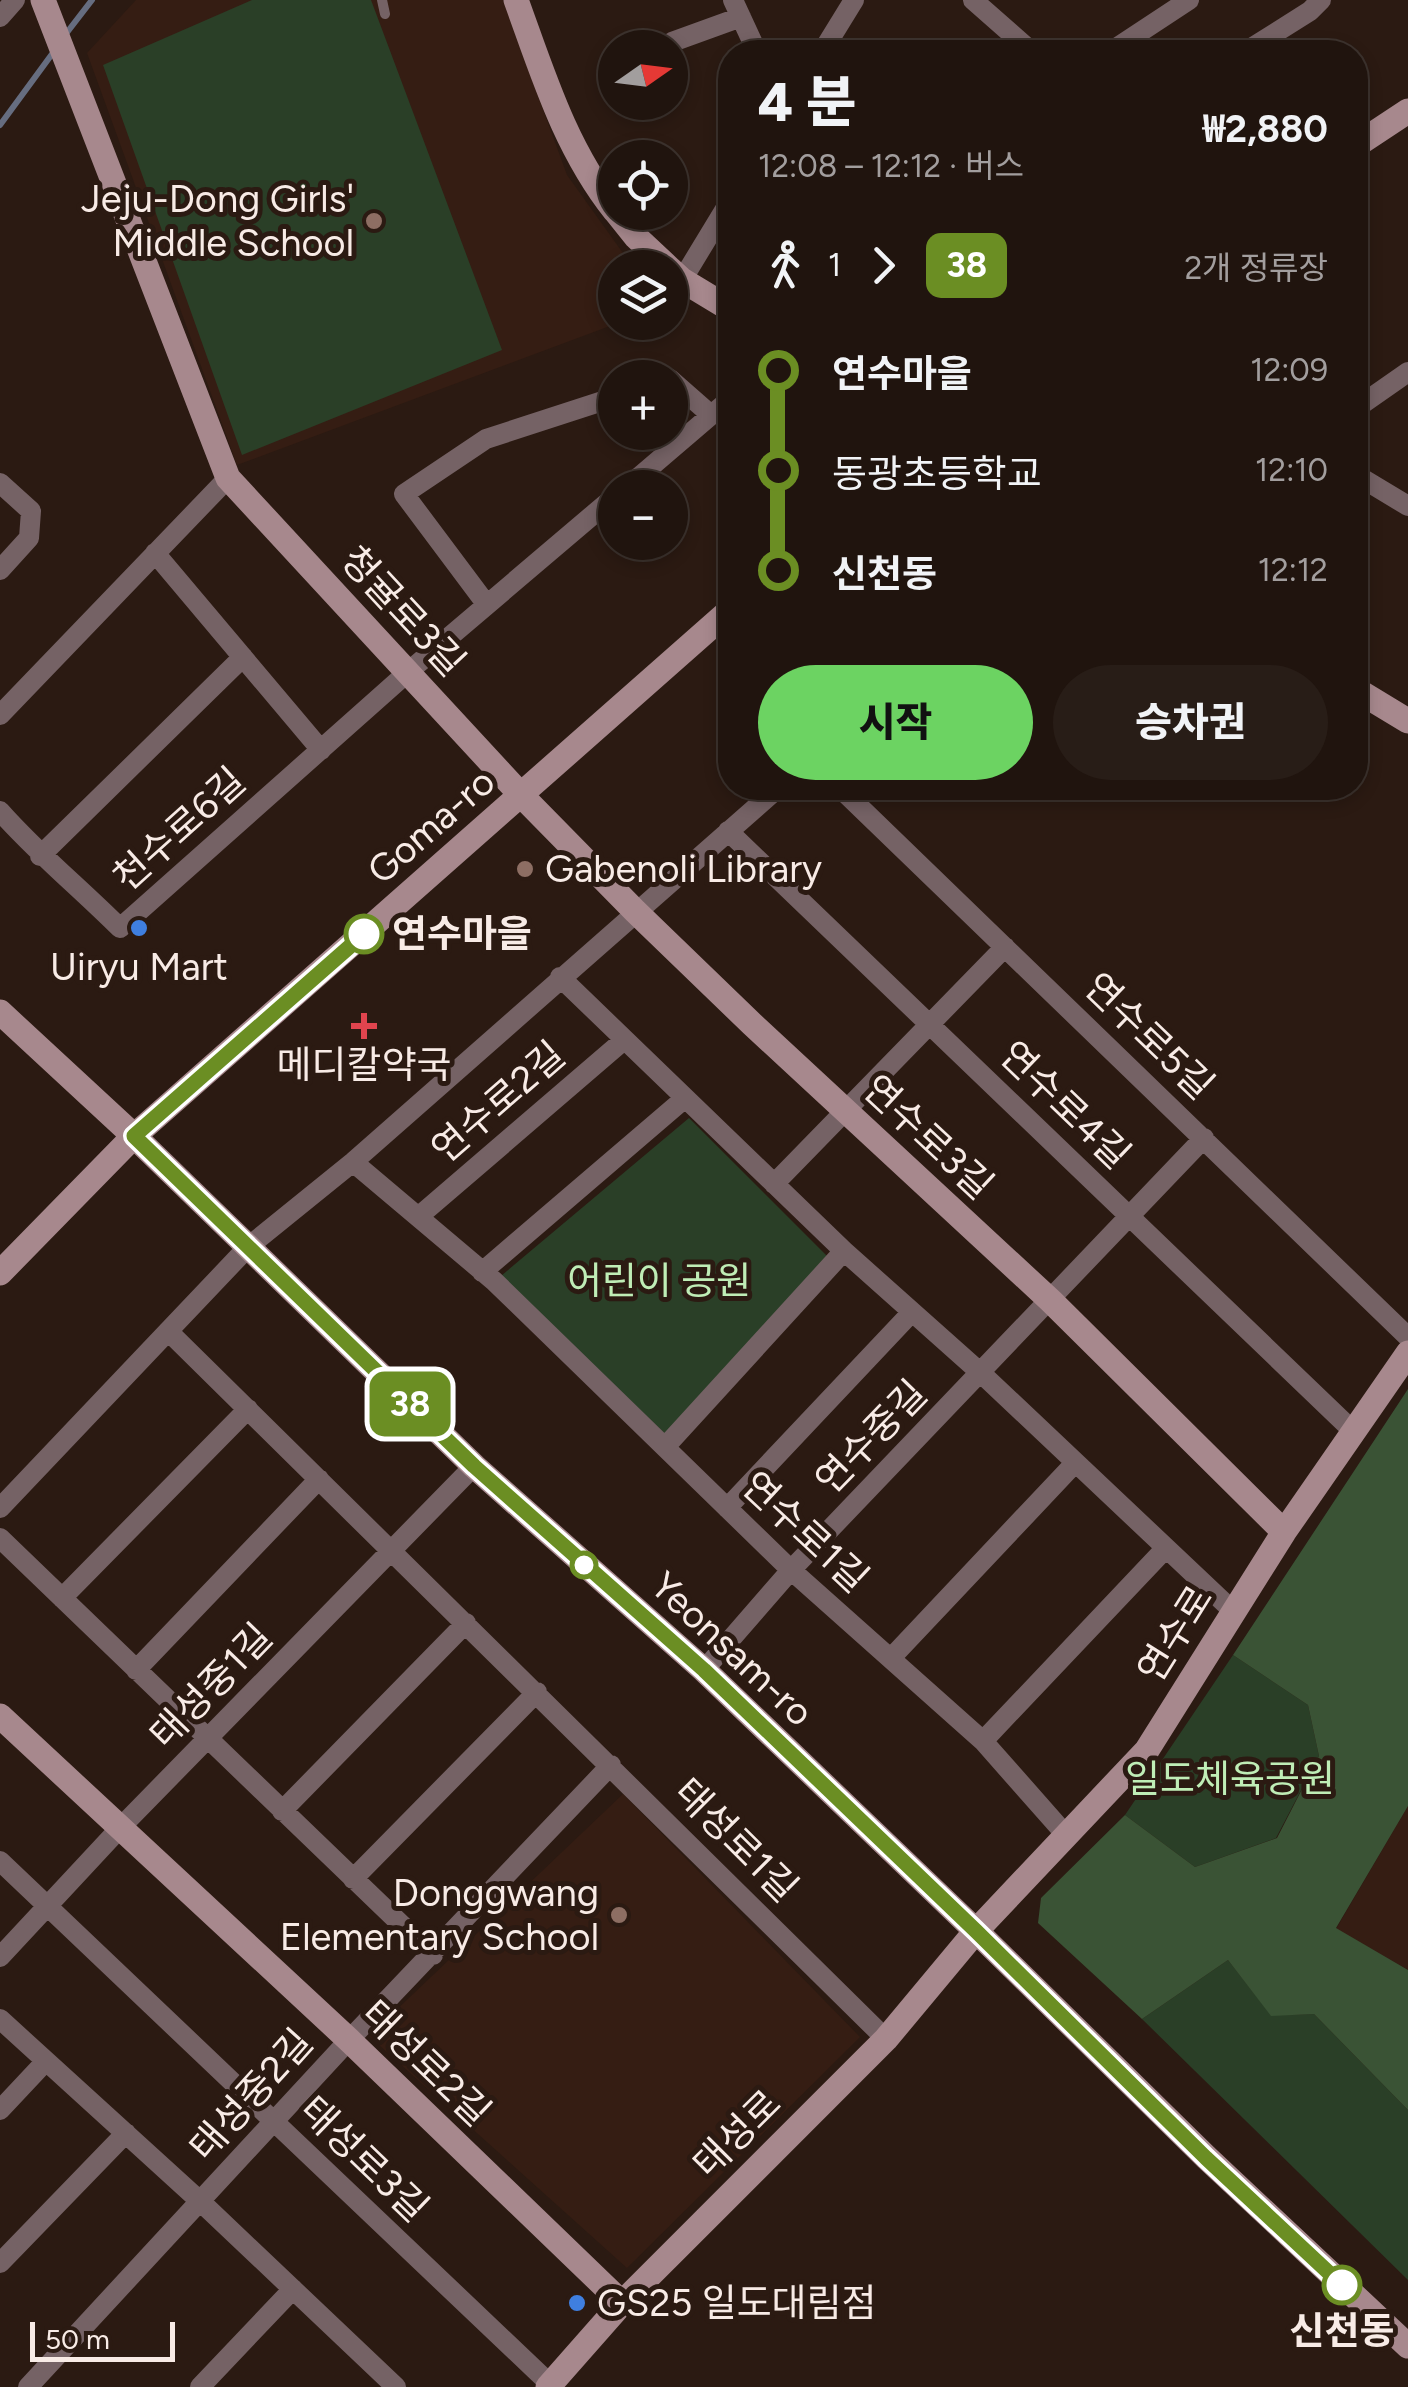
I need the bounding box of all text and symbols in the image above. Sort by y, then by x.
north arrow [598,30,688,120]
map controls [598,30,688,560]
text: 4 분 [758,69,857,135]
text: ₩2,880 [1203,106,1328,152]
button: locate [598,140,688,230]
text: 12:08 – 12:12 · 버스 [758,147,1024,185]
place label: Jeju-Dong Girls' Middle School [81,176,354,266]
marker: Jeju-Dong Girls' Middle School [363,210,385,232]
icon: walk [758,238,813,293]
icon: forward [856,238,911,293]
text: 38 [946,244,987,286]
text: 1 [828,246,841,284]
text: 2개 정류장 [1184,249,1328,287]
button: layers [598,250,688,340]
text: 연수마을 [832,351,972,397]
text: 12:09 [1250,351,1328,389]
button: + [598,360,688,450]
text: 동광초등학교 [832,451,1042,497]
text: 12:10 [1255,451,1328,489]
button: − [598,470,688,560]
street label: 청귤로3길 [331,537,475,685]
text: 신천동 [832,551,937,597]
text: 12:12 [1258,551,1328,589]
button: 시작 [758,665,1033,780]
button: 승차권 [1053,665,1328,780]
street label: 천수로6길 [104,758,254,900]
street label: Goma-ro [358,758,504,894]
place label: Gabenoli Library [545,846,822,892]
marker: Gabenoli Library [514,858,536,880]
place label: 연수마을 [392,911,532,957]
marker: 연수마을 [345,915,383,953]
marker: Uiryu Mart [128,917,150,939]
place label: Uiryu Mart [50,944,228,990]
street label: 연수로5길 [1075,963,1223,1109]
marker: 메디칼약국 [353,1015,375,1037]
street label: 연수로2길 [422,1032,574,1172]
street label: 연수로4길 [990,1032,1140,1178]
place label: 메디칼약국 [277,1042,451,1088]
street label: 연수로3길 [854,1065,1002,1209]
park label: 어린이 공원 [567,1258,751,1304]
street label: 연수중길 [806,1371,936,1503]
line badge: 38 [365,1372,455,1436]
text: 38 [390,1383,430,1425]
street label: 연수로1길 [732,1462,878,1602]
unlabelled marker [571,1552,597,1578]
street label: Yeonsam-ro [641,1562,823,1736]
street label: 연수로 [1128,1577,1222,1691]
street label: 태성중1길 [140,1614,282,1758]
park label: 일도체육공원 [1125,1756,1335,1802]
street label: 태성로1길 [665,1769,807,1911]
place label: Donggwang Elementary School [280,1870,599,1960]
marker: Donggwang Elementary School [608,1904,630,1926]
street label: 태성로2길 [352,1991,500,2135]
street label: 태성중2길 [180,2020,322,2170]
street label: 태성로 [684,2081,790,2187]
street label: 태성로3길 [290,2087,438,2231]
marker: 신천동 [1323,2266,1361,2304]
place label: GS25 일도대림점 [597,2280,877,2326]
marker: GS25 일도대림점 [566,2292,588,2314]
place label: 신천동 [1290,2308,1394,2354]
scale bar [30,2317,175,2362]
text: 50 m [45,2322,110,2356]

